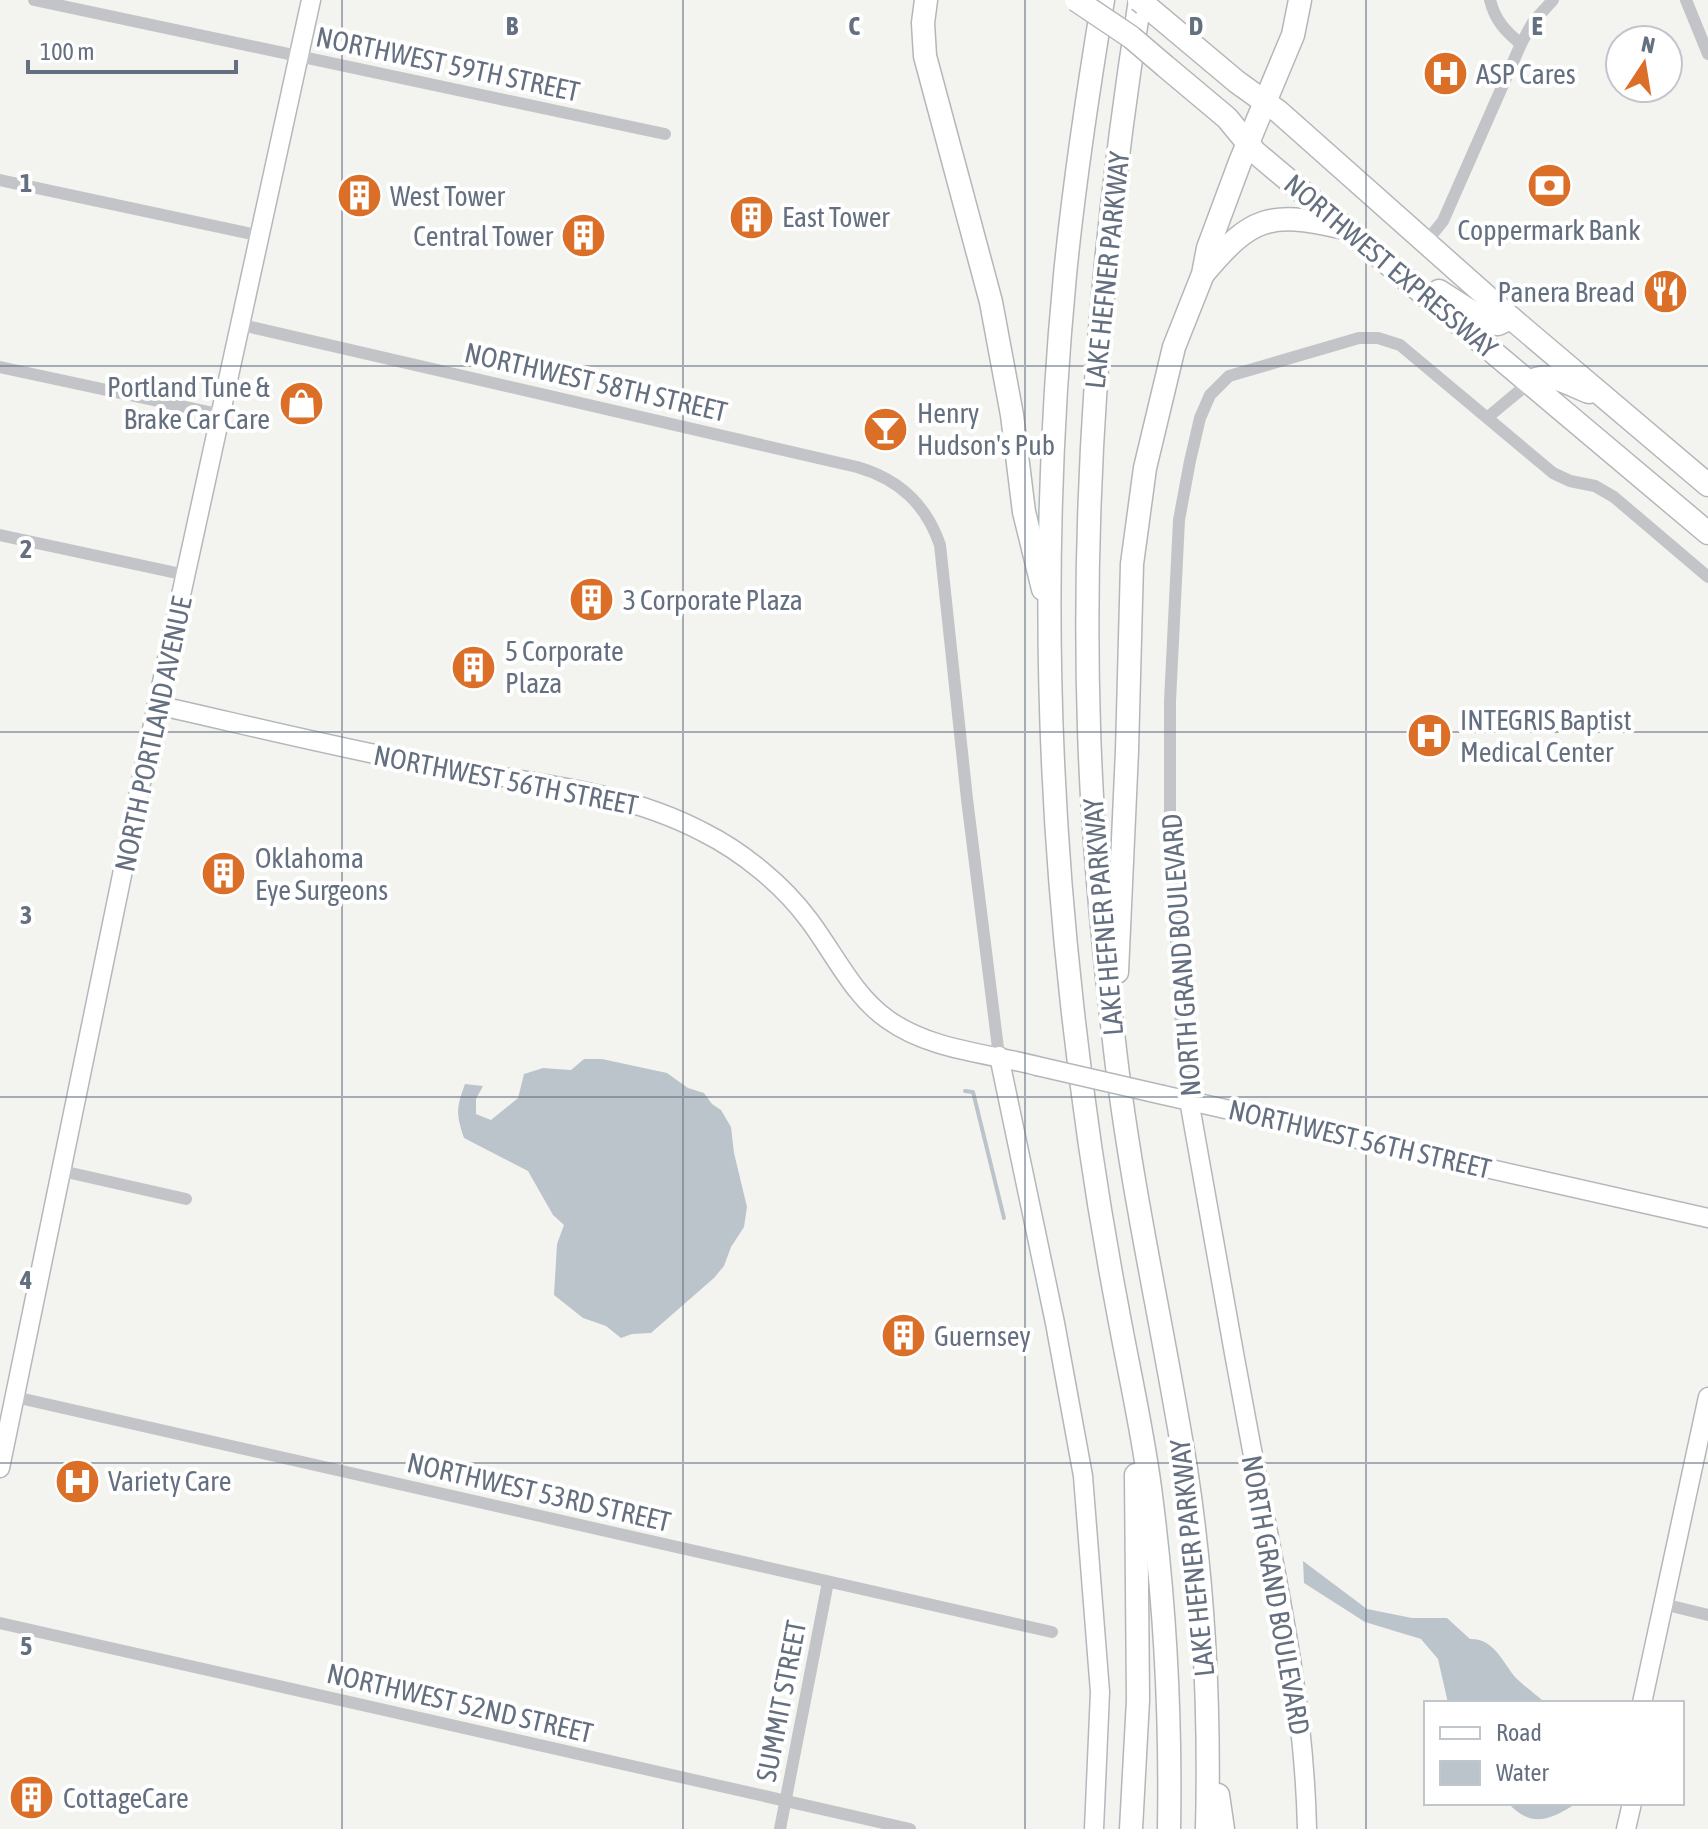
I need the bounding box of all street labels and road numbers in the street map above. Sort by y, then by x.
street label: NORTHWEST 59TH STREET [313,20,583,108]
street label: LAKE HEFNER PARKWAY [1079,149,1135,390]
street label: NORTHWEST EXPRESSWAY [1278,168,1504,365]
street label: NORTHWEST 58TH STREET [462,336,730,428]
street label: NORTH PORTLAND AVENUE [108,594,198,874]
street label: NORTHWEST 56TH STREET [371,739,641,821]
street label: LAKE HEFNER PARKWAY [1077,796,1129,1037]
street label: NORTH GRAND BOULEVARD [1155,813,1207,1097]
street label: NORTHWEST 56TH STREET [1226,1093,1494,1185]
street label: LAKE HEFNER PARKWAY [1164,1437,1220,1678]
street label: NORTHWEST 53RD STREET [404,1446,674,1538]
street label: NORTH GRAND BOULEVARD [1236,1453,1316,1737]
street label: SUMMIT STREET [750,1618,812,1784]
street label: NORTHWEST 52ND STREET [324,1657,596,1749]

